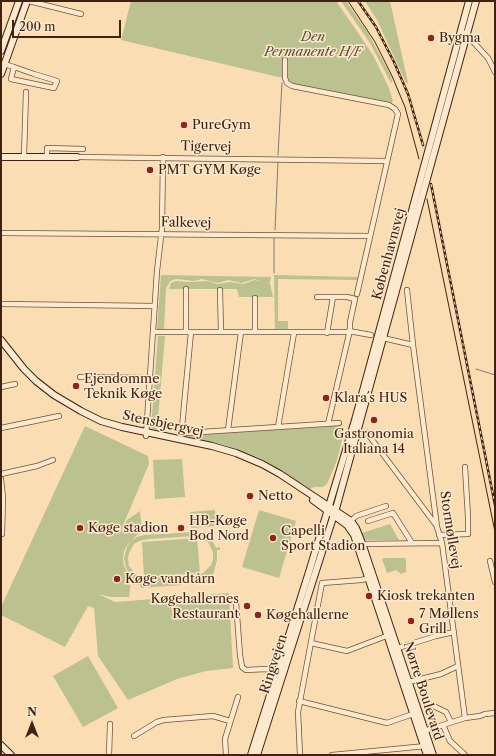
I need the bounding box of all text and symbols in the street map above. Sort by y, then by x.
scale bar [14,12,123,38]
text: 200 m [19,19,56,34]
park label: Den Permanente H/F [264,29,362,60]
place label: Bygma [439,30,481,46]
marker: Bygma [426,33,436,43]
place label: PureGym [192,117,251,133]
marker: PureGym [179,120,189,130]
street label: Tigervej [181,139,231,155]
place label: PMT GYM Køge [158,162,261,178]
marker: PMT GYM Køge [145,165,155,175]
street label: Københavnsvej [369,206,409,302]
street label: Falkevej [161,215,211,231]
place label: Ejendomme Teknik Køge [84,371,162,402]
marker: Ejendomme Teknik Køge [71,381,81,391]
place label: Klara´s HUS [334,390,407,406]
marker: Klara´s HUS [321,393,331,403]
street label: Stensbjergvej [121,408,205,440]
marker: Gastronomia Italiana 14 [369,415,379,425]
place label: Gastronomia Italiana 14 [334,426,414,457]
place label: Netto [258,488,293,504]
street label: Stormøllevej [436,490,464,570]
marker: Netto [245,491,255,501]
place label: HB-Køge Bod Nord [189,513,249,544]
place label: Køge stadion [88,520,168,536]
marker: Køge stadion [75,523,85,533]
marker: HB-Køge Bod Nord [176,523,186,533]
place label: Capelli Sport Stadion [281,523,365,554]
marker: Capelli Sport Stadion [268,533,278,543]
place label: Køge vandtårn [125,571,215,587]
marker: Køge vandtårn [112,574,122,584]
place label: Kiosk trekanten [377,588,475,604]
place label: Køgehallernes Restaurant [150,591,239,622]
marker: Kiosk trekanten [364,591,374,601]
marker: Køgehallernes Restaurant [242,601,252,611]
place label: 7 Møllens Grill [419,606,479,637]
place label: Køgehallerne [266,607,349,623]
marker: Køgehallerne [253,610,263,620]
marker: 7 Møllens Grill [406,616,416,626]
street label: Ringvejen [257,632,291,696]
street label: Nørre Boulevard [400,640,446,742]
north arrow [12,704,52,744]
text: N [27,705,37,719]

